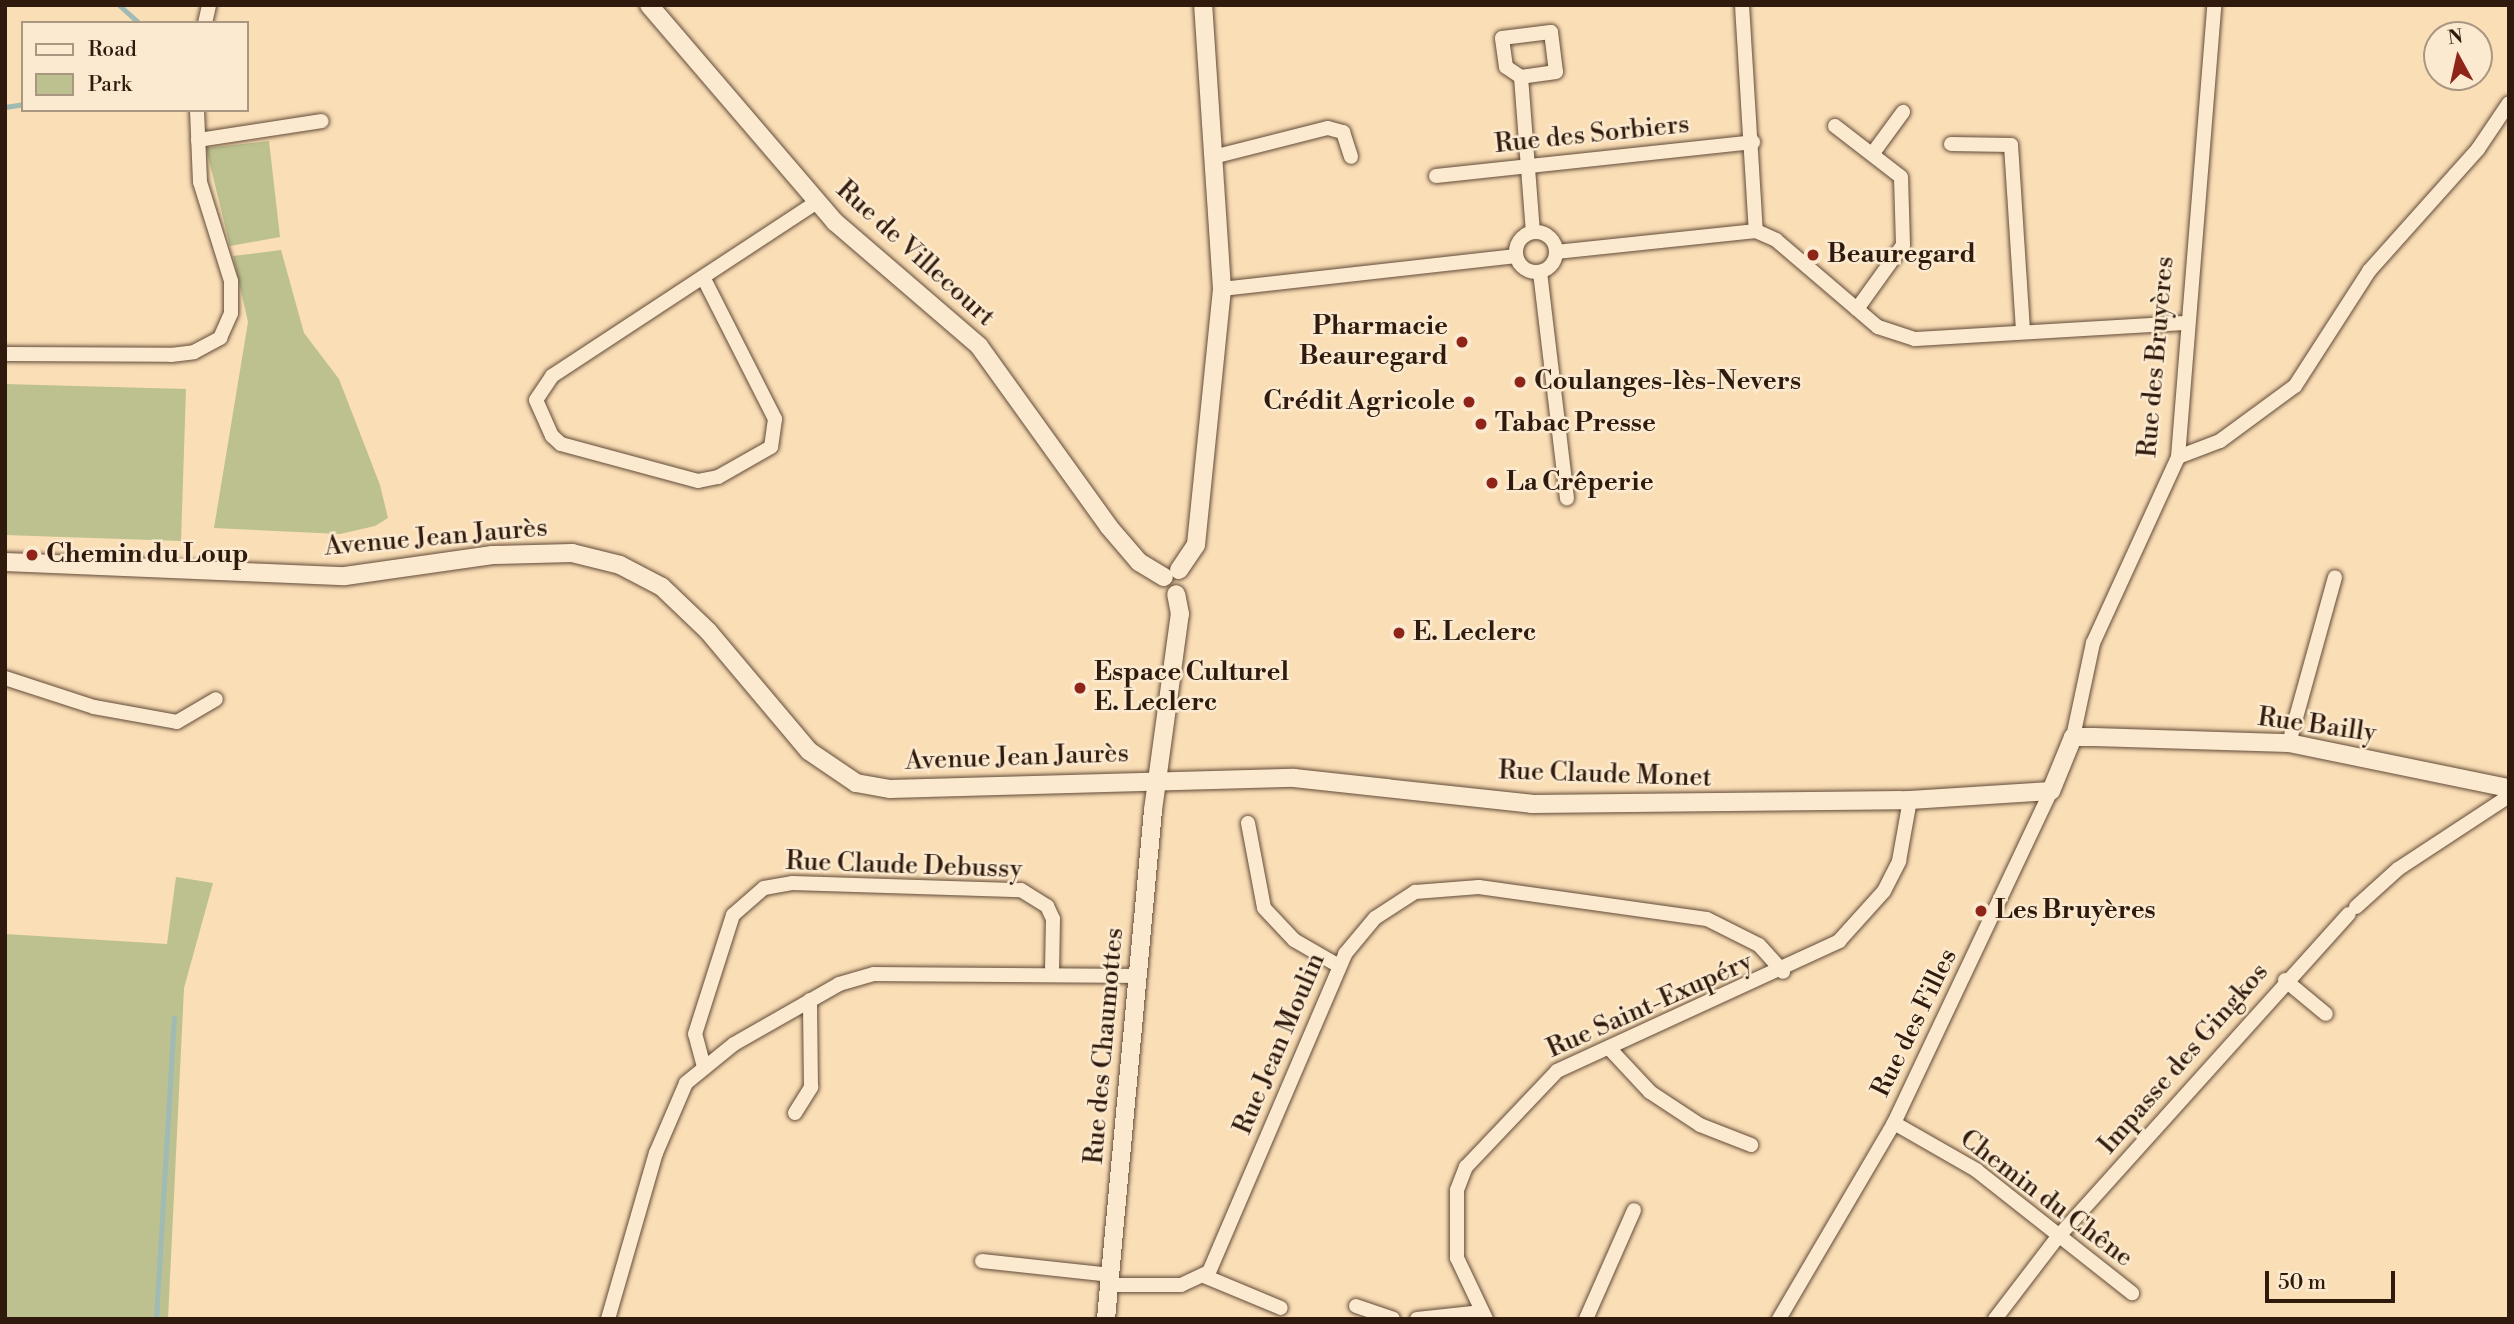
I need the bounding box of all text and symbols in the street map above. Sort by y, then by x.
legend [21,21,248,112]
north arrow [2423,21,2493,91]
text: N [2446,24,2464,50]
text: Road [88,37,137,63]
text: Park [88,72,132,98]
street label: Rue des Sorbiers [1493,109,1691,161]
street label: Rue de Villecourt [829,175,1001,333]
place label: Beauregard [1827,239,1976,271]
marker: Beauregard [1805,247,1821,263]
street label: Rue des Bruyères [2133,255,2181,459]
place label: Pharmacie Beauregard [1299,311,1448,372]
marker: Pharmacie Beauregard [1454,334,1470,350]
place label: Coulanges-lès-Nevers [1534,366,1801,398]
marker: Coulanges-lès-Nevers [1512,374,1528,390]
place label: Crédit Agricole [1263,386,1455,418]
marker: Crédit Agricole [1461,394,1477,410]
place label: Tabac Presse [1495,408,1656,440]
marker: Tabac Presse [1473,416,1489,432]
place label: La Crêperie [1506,467,1654,499]
marker: La Crêperie [1484,475,1500,491]
street label: Avenue Jean Jaurès [323,513,549,563]
place label: Chemin du Loup [46,539,249,571]
marker: Chemin du Loup [24,547,40,563]
place label: E. Leclerc [1413,617,1536,649]
marker: E. Leclerc [1391,625,1407,641]
place label: Espace Culturel E. Leclerc [1094,657,1289,718]
marker: Espace Culturel E. Leclerc [1072,680,1088,696]
street label: Rue Bailly [2256,702,2378,750]
street label: Avenue Jean Jaurès [905,739,1129,777]
street label: Rue Claude Monet [1498,756,1712,794]
street label: Rue Claude Debussy [785,846,1023,886]
place label: Les Bruyères [1995,895,2156,927]
marker: Les Bruyères [1973,903,1989,919]
street label: Rue des Chaumottes [1079,927,1131,1165]
street label: Rue des Filles [1866,944,1964,1102]
street label: Rue Saint-Exupéry [1542,947,1758,1065]
street label: Rue Jean Moulin [1228,949,1332,1139]
street label: Impasse des Gingkos [2093,957,2275,1161]
street label: Chemin du Chêne [1953,1124,2139,1274]
scale bar [2269,1258,2398,1302]
text: 50 m [2278,1270,2326,1296]

